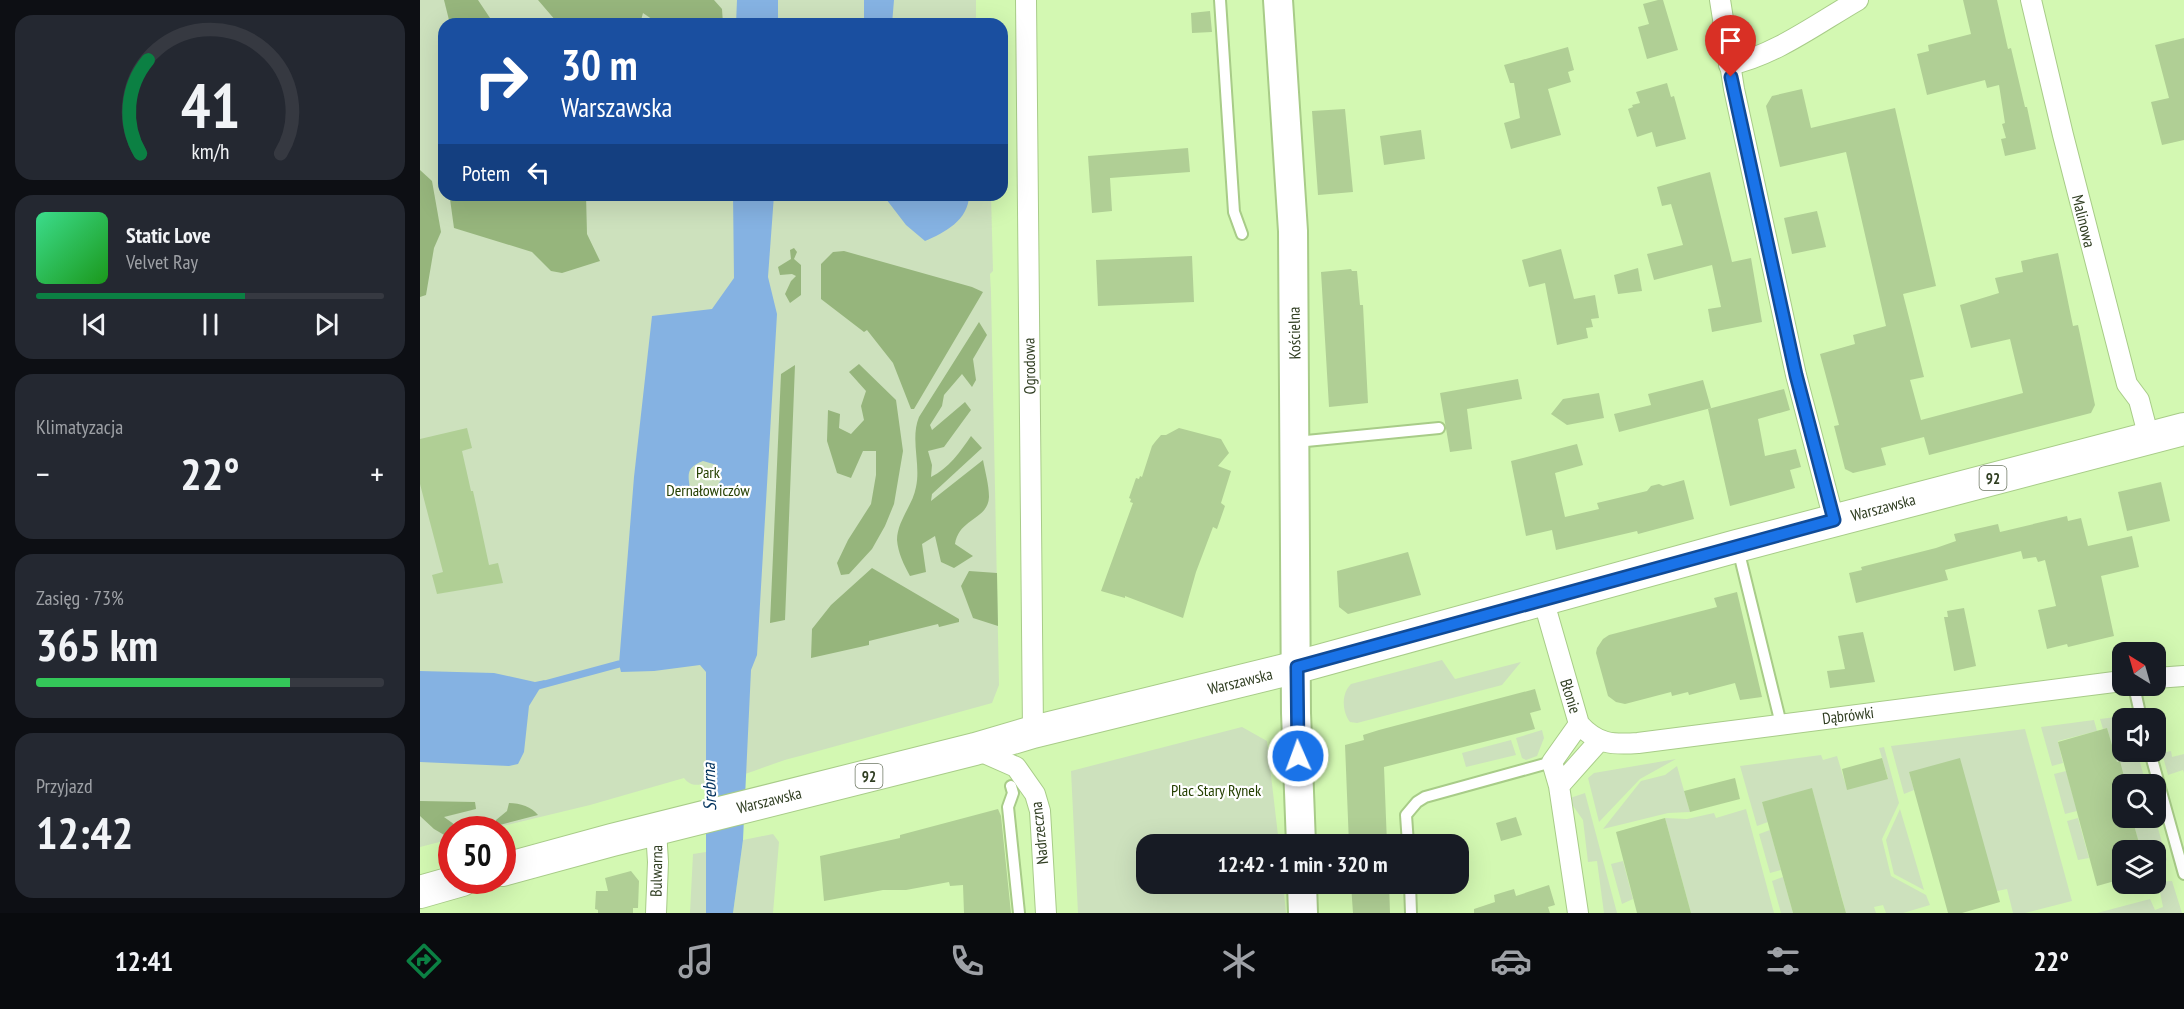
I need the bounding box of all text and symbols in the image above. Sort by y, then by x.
pin [1705,15,1756,77]
icon: arrive [1714,24,1747,57]
text: 30 m [561,37,638,92]
icon: right [462,42,540,120]
text: 41 [180,64,240,145]
text: Warszawska [561,90,672,124]
text: km/h [191,138,229,166]
icon: left [522,156,555,189]
text: Potem [462,159,510,187]
street label: Malinowa [2068,193,2100,249]
text: Static Love [126,221,211,249]
text: Velvet Ray [126,249,198,275]
street label: Kościelna [1284,307,1304,359]
icon: previous [78,308,111,341]
icon: pause [194,308,227,341]
icon: next [310,308,343,341]
street label: Ogrodowa [1019,338,1039,394]
text: Klimatyzacja [36,414,123,440]
text: 22° [180,444,240,502]
text: − [36,452,50,495]
text: + [370,452,384,495]
park label: Park Dernałowiczów [666,462,750,500]
road number: 92 [1980,466,2006,490]
street label: Warszawska [1849,489,1917,525]
text: Zasięg · 73% [36,585,124,611]
text: 365 km [36,615,158,673]
north arrow [2112,642,2166,696]
map controls [2112,642,2166,894]
street label: Warszawska [1206,663,1274,699]
street label: Błonie [1556,676,1586,716]
street label: Dąbrówki [1821,702,1875,728]
button: sound [2112,708,2166,762]
position arrow [1266,724,1330,788]
water label: Srebrna [697,762,721,811]
road number: 92 [856,764,882,788]
text: Przyjazd [36,773,93,799]
button: search [2112,774,2166,828]
park label: Plac Stary Rynek [1171,780,1262,800]
street label: Warszawska [735,782,803,818]
street label: Nadrzeczna [1026,801,1052,865]
text: 12:42 [36,803,133,861]
speed limit sign: 50 [438,816,516,894]
button: layers [2112,840,2166,894]
street label: Bulwarna [646,845,666,897]
text: 12:42 · 1 min · 320 m [1217,850,1388,878]
icon: directions [403,940,445,982]
icon: music [675,940,717,982]
icon: phone [946,940,988,982]
icon: climate [1218,940,1260,982]
icon: car [1490,940,1532,982]
icon: filters [1762,940,1804,982]
text: 12:41 [115,944,173,978]
text: 22° [2033,944,2069,978]

